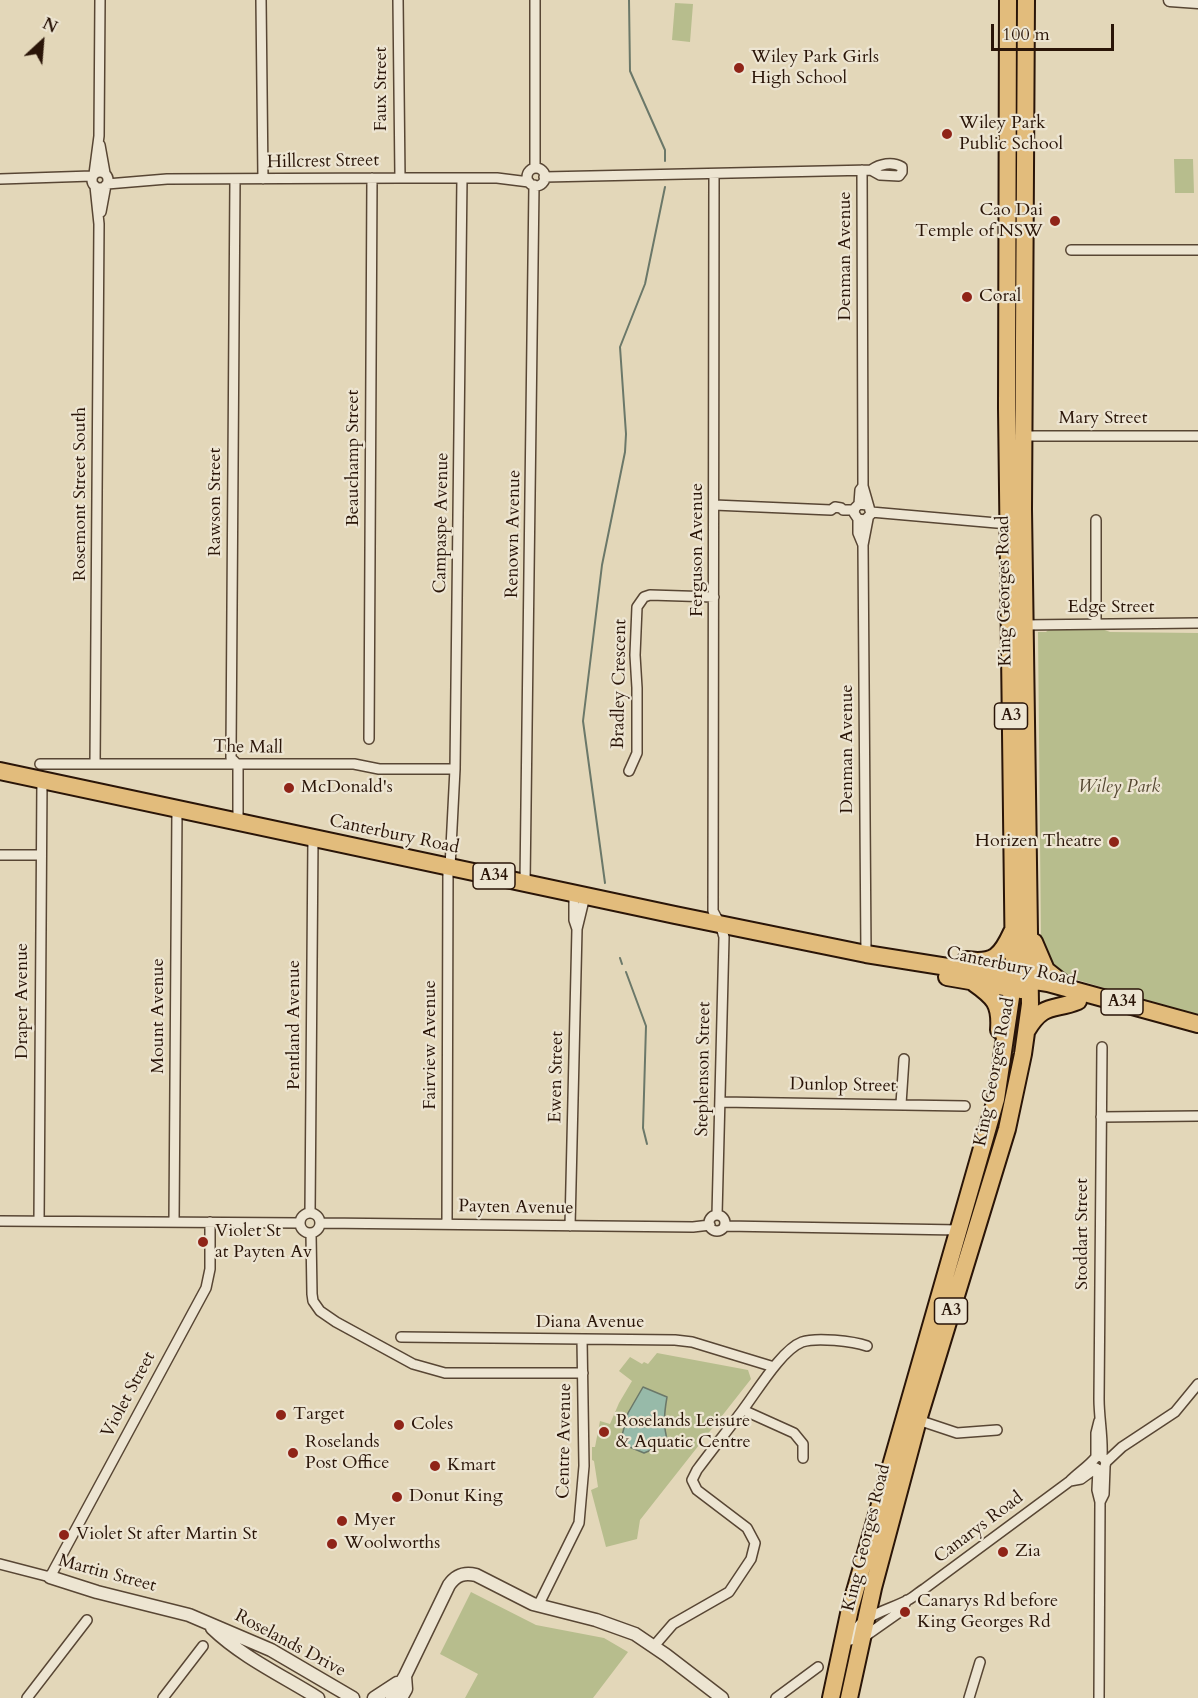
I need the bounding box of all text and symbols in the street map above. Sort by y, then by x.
north arrow [12,12,72,72]
scale bar [994,12,1117,50]
text: N [39,13,61,39]
text: 100 m [1002,22,1050,47]
street label: Faux Street [371,47,393,131]
place label: Wiley Park Girls High School [751,47,879,90]
marker: Wiley Park Girls High School [732,61,746,75]
place label: Wiley Park Public School [959,113,1063,156]
marker: Wiley Park Public School [940,127,954,141]
street label: Hillcrest Street [267,150,379,174]
street label: Denman Avenue [835,191,857,321]
place label: Cao Dai Temple of NSW [915,200,1043,242]
marker: Cao Dai Temple of NSW [1048,214,1062,228]
place label: Coral [979,286,1021,308]
marker: Coral [960,290,974,304]
street label: Beauchamp Street [343,390,365,526]
street label: Rosemont Street South [70,407,92,581]
street label: Mary Street [1059,408,1147,430]
street label: Rawson Street [205,448,227,556]
street label: Campaspe Avenue [430,452,454,594]
street label: Renown Avenue [502,470,526,598]
street label: Ferguson Avenue [687,483,709,617]
street label: King Georges Road [993,515,1017,667]
street label: Edge Street [1067,597,1155,619]
street label: Bradley Crescent [608,619,632,749]
street label: Denman Avenue [837,684,859,814]
road number: A3 [994,703,1028,729]
street label: The Mall [213,737,283,759]
place label: McDonald's [301,777,393,799]
park label: Wiley Park [1078,777,1160,799]
marker: McDonald's [282,781,296,795]
street label: Canterbury Road [327,811,461,859]
place label: Horizen Theatre [975,831,1102,853]
marker: Horizen Theatre [1107,835,1121,849]
road number: A34 [473,863,515,889]
street label: Draper Avenue [12,943,34,1059]
street label: Canterbury Road [944,943,1078,991]
street label: Mount Avenue [148,958,170,1074]
street label: Pentland Avenue [284,960,306,1090]
street label: Fairview Avenue [420,980,442,1110]
road number: A34 [1101,989,1143,1015]
street label: King Georges Road [970,996,1020,1148]
street label: Stephenson Street [692,1001,716,1137]
street label: Ewen Street [545,1031,569,1123]
street label: Dunlop Street [789,1074,897,1098]
street label: Stoddart Street [1072,1178,1094,1290]
street label: Payten Avenue [458,1196,574,1220]
place label: Violet St at Payten Av [215,1221,312,1264]
marker: Violet St at Payten Av [196,1235,210,1249]
road number: A3 [934,1298,968,1324]
street label: Diana Avenue [536,1312,644,1334]
street label: Violet Street [97,1348,161,1442]
street label: Centre Avenue [553,1383,577,1499]
place label: Target [293,1404,344,1426]
marker: Target [274,1408,288,1422]
place label: Roselands Leisure & Aquatic Centre [616,1411,751,1454]
place label: Coles [411,1414,453,1436]
marker: Coles [392,1418,406,1432]
marker: Roselands Leisure & Aquatic Centre [597,1425,611,1439]
place label: Roselands Post Office [305,1432,389,1474]
marker: Roselands Post Office [286,1446,300,1460]
place label: Kmart [447,1455,496,1477]
marker: Kmart [428,1459,442,1473]
street label: King Georges Road [838,1462,896,1614]
place label: Donut King [409,1486,503,1508]
street label: Canarys Road [930,1487,1028,1569]
marker: Donut King [390,1490,404,1504]
place label: Myer [354,1510,395,1532]
marker: Myer [335,1514,349,1528]
place label: Violet St after Martin St [76,1524,257,1546]
marker: Violet St after Martin St [57,1528,71,1542]
place label: Woolworths [344,1533,440,1555]
marker: Woolworths [325,1537,339,1551]
place label: Zia [1015,1541,1041,1563]
marker: Zia [996,1545,1010,1559]
street label: Martin Street [56,1551,158,1597]
place label: Canarys Rd before King Georges Rd [917,1591,1058,1634]
marker: Canarys Rd before King Georges Rd [898,1605,912,1619]
street label: Roselands Drive [231,1606,349,1682]

